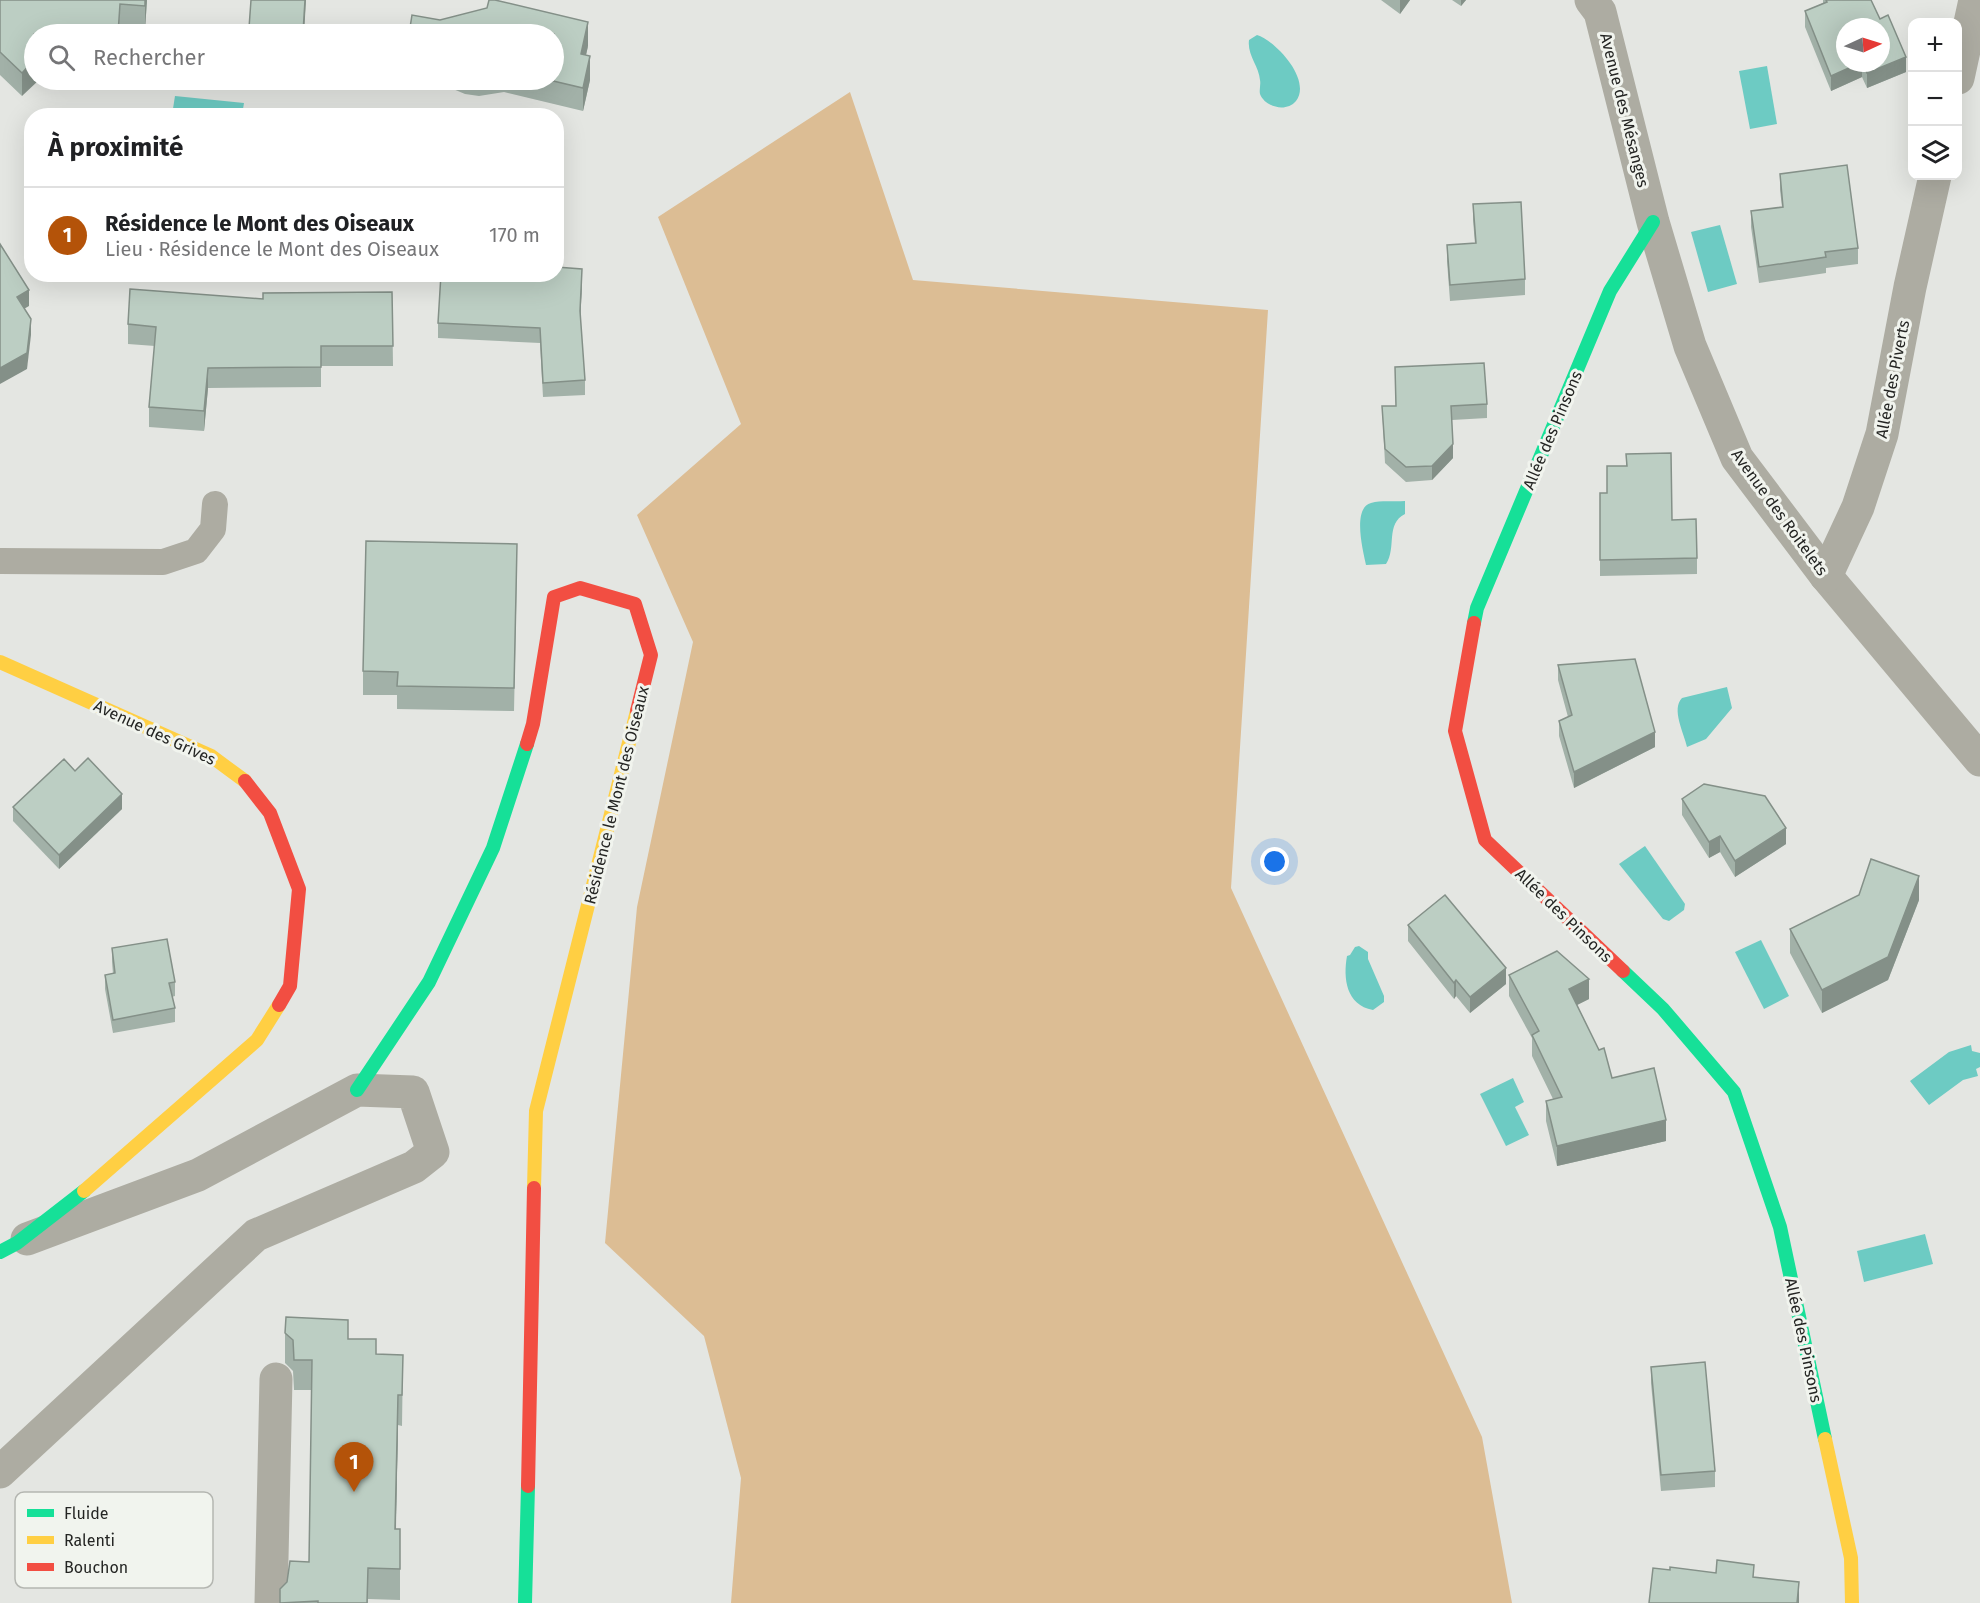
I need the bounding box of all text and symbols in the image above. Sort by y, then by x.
north arrow [1836,18,1890,72]
map controls [1908,18,1962,180]
button: + [1908,18,1962,72]
search box [24,24,564,90]
street label: Avenue des Mésanges [1596,31,1653,189]
icon: search [45,41,78,74]
text: Rechercher [93,44,205,71]
button: − [1908,72,1962,126]
button: layers [1908,126,1962,180]
text: À proximité [48,132,183,163]
text: Résidence le Mont des Oiseaux [105,210,414,237]
text: 1 [63,223,72,247]
text: 170 m [489,223,540,247]
text: Lieu · Résidence le Mont des Oiseaux [105,237,439,261]
street label: Allée des Piverts [1872,318,1913,440]
street label: Allée des Pinsons [1519,368,1586,492]
street label: Avenue des Roitelets [1727,445,1832,579]
street label: Résidence le Mont des Oiseaux [580,684,653,906]
street label: Avenue des Grives [91,696,219,769]
your location [1260,847,1289,876]
street label: Allée des Pinsons [1511,864,1616,966]
street label: Allée des Pinsons [1781,1276,1826,1404]
pin: 1 [334,1442,374,1492]
legend [15,1492,213,1588]
text: Fluide [64,1504,109,1523]
text: Ralenti [64,1531,115,1550]
text: Bouchon [64,1558,128,1577]

